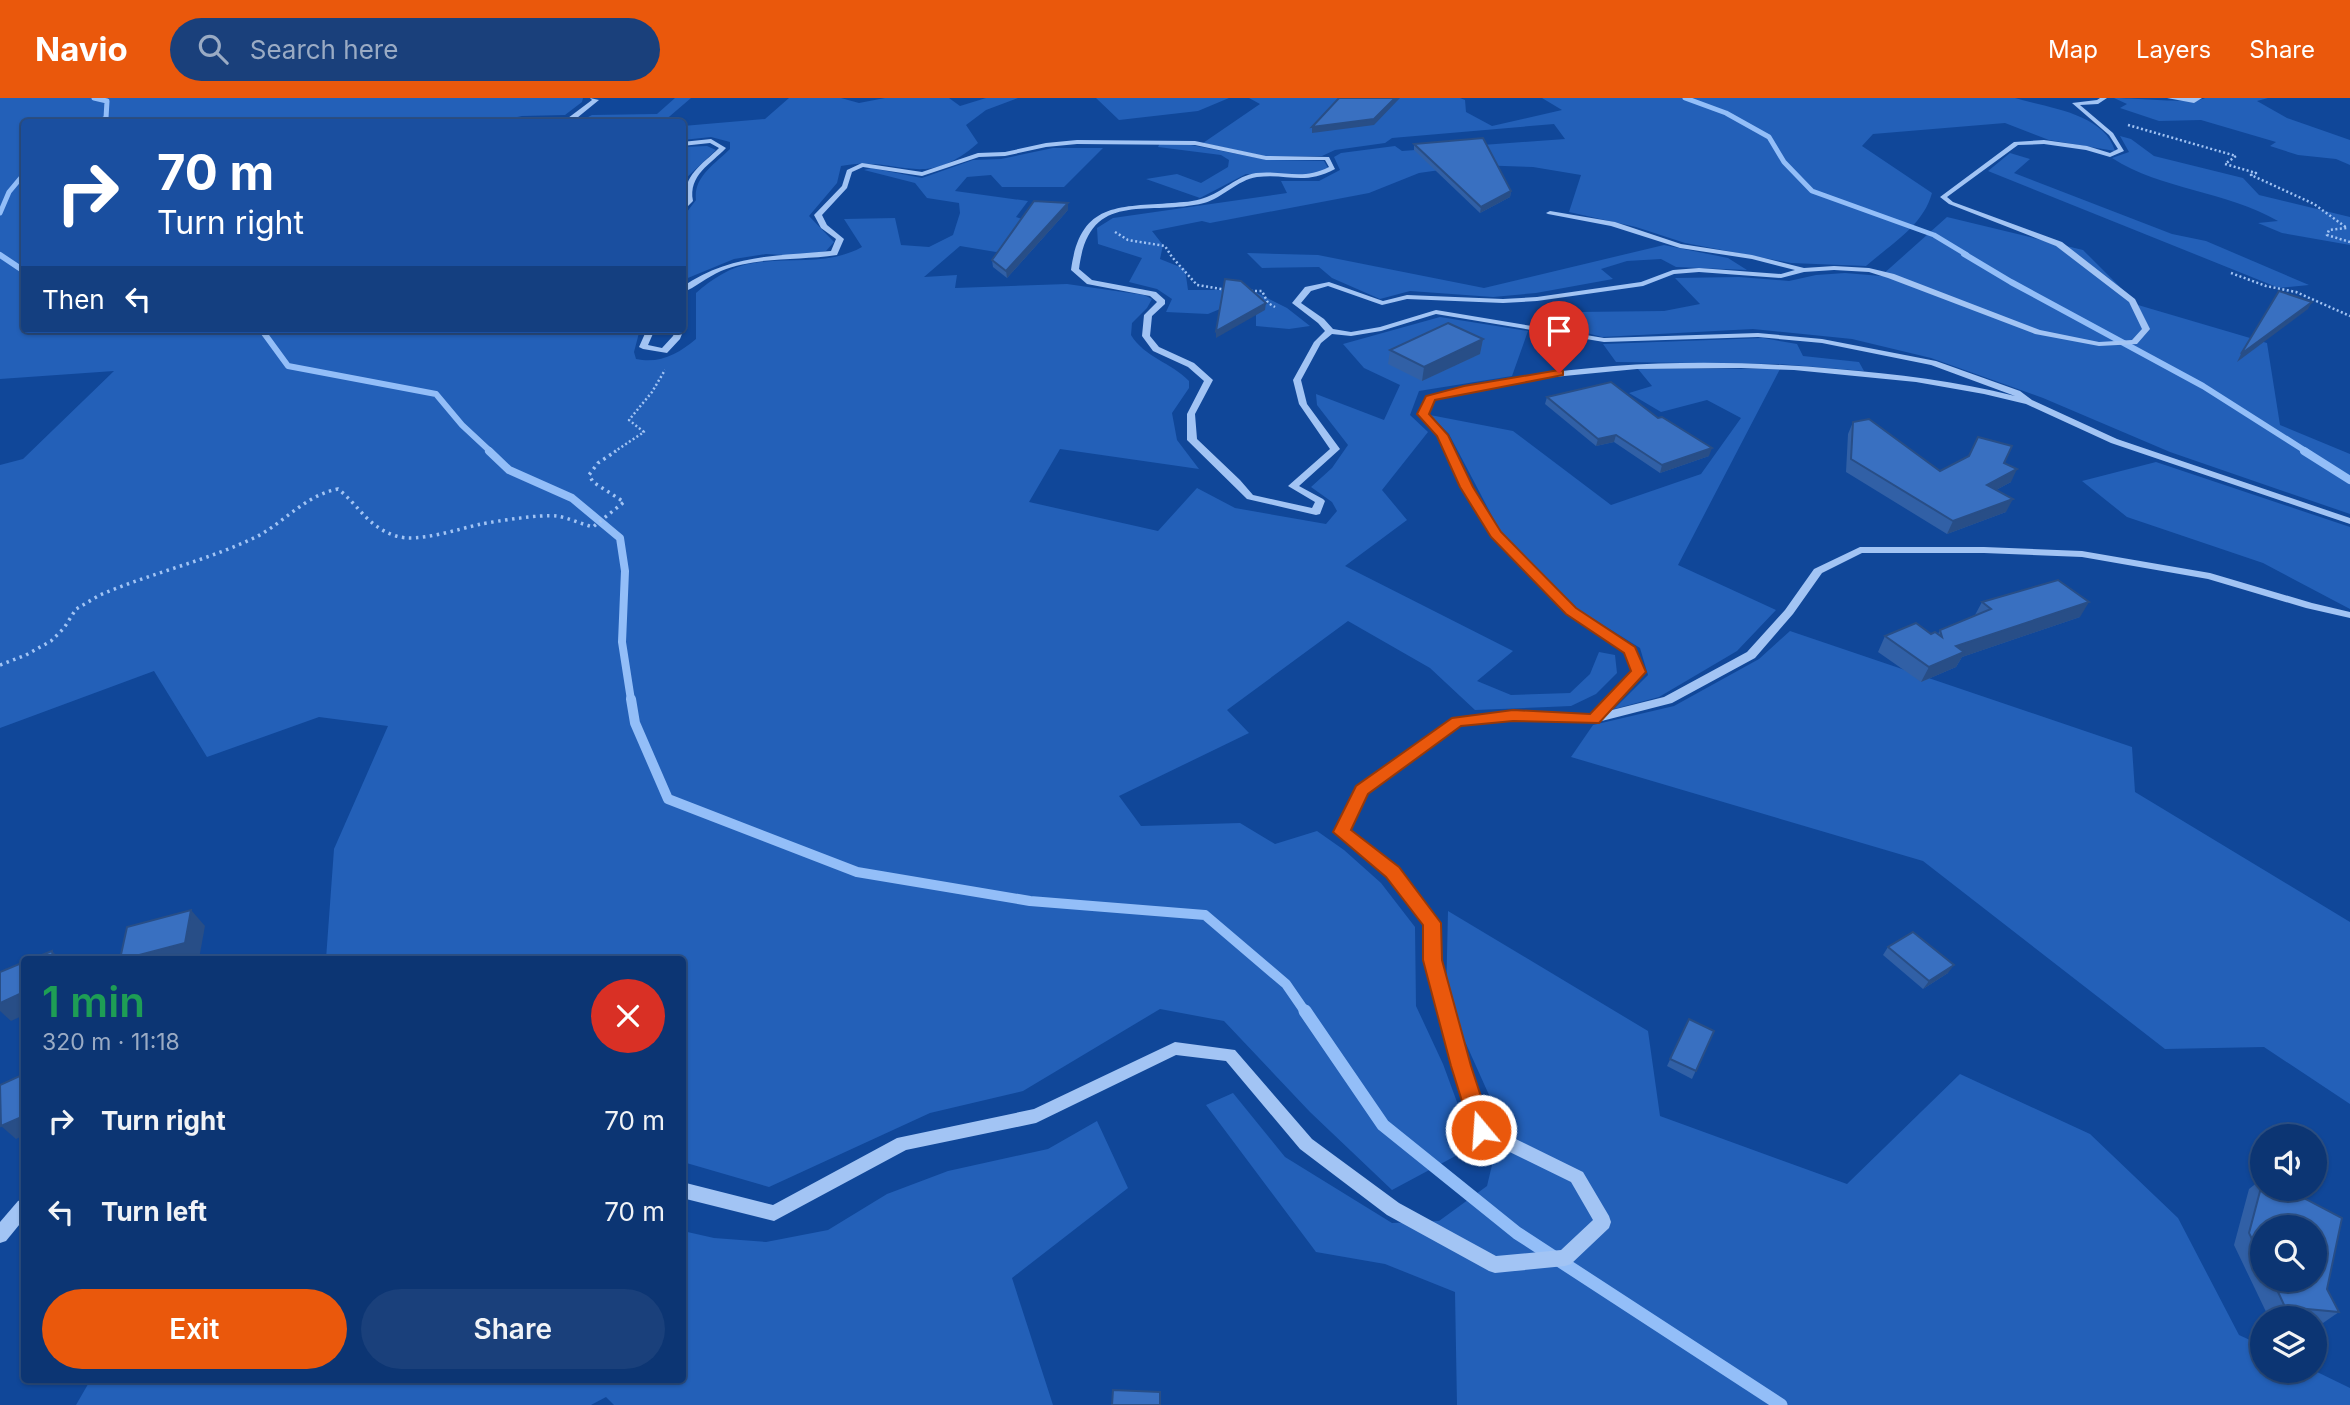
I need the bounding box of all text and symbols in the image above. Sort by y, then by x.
search box [170,18,660,81]
text: Navio [35,29,128,69]
icon: search [194,30,232,68]
text: Search here [250,34,398,65]
text: Map [2048,35,2098,64]
text: Layers [2136,35,2211,64]
text: Share [2249,35,2315,64]
text: 70 m [157,143,274,202]
icon: right [42,147,133,238]
text: Turn right [157,203,304,242]
icon: left [119,280,157,318]
text: Then [42,284,105,315]
pin [1529,301,1589,373]
icon: arrive [1540,312,1578,350]
text: 1 min [42,976,145,1027]
button: close [591,979,665,1053]
text: 320 m · 11:18 [42,1028,180,1056]
position arrow [1444,1093,1518,1167]
icon: right [42,1102,80,1140]
text: Turn right [101,1105,226,1136]
text: 70 m [604,1105,665,1136]
map controls [2250,1124,2327,1383]
button: sound [2250,1124,2327,1201]
icon: left [42,1193,80,1231]
text: Turn left [101,1196,207,1227]
text: 70 m [604,1196,665,1227]
button: search [2250,1215,2327,1292]
button: Exit [42,1289,347,1369]
button: Share [361,1289,665,1369]
button: layers [2250,1306,2327,1383]

